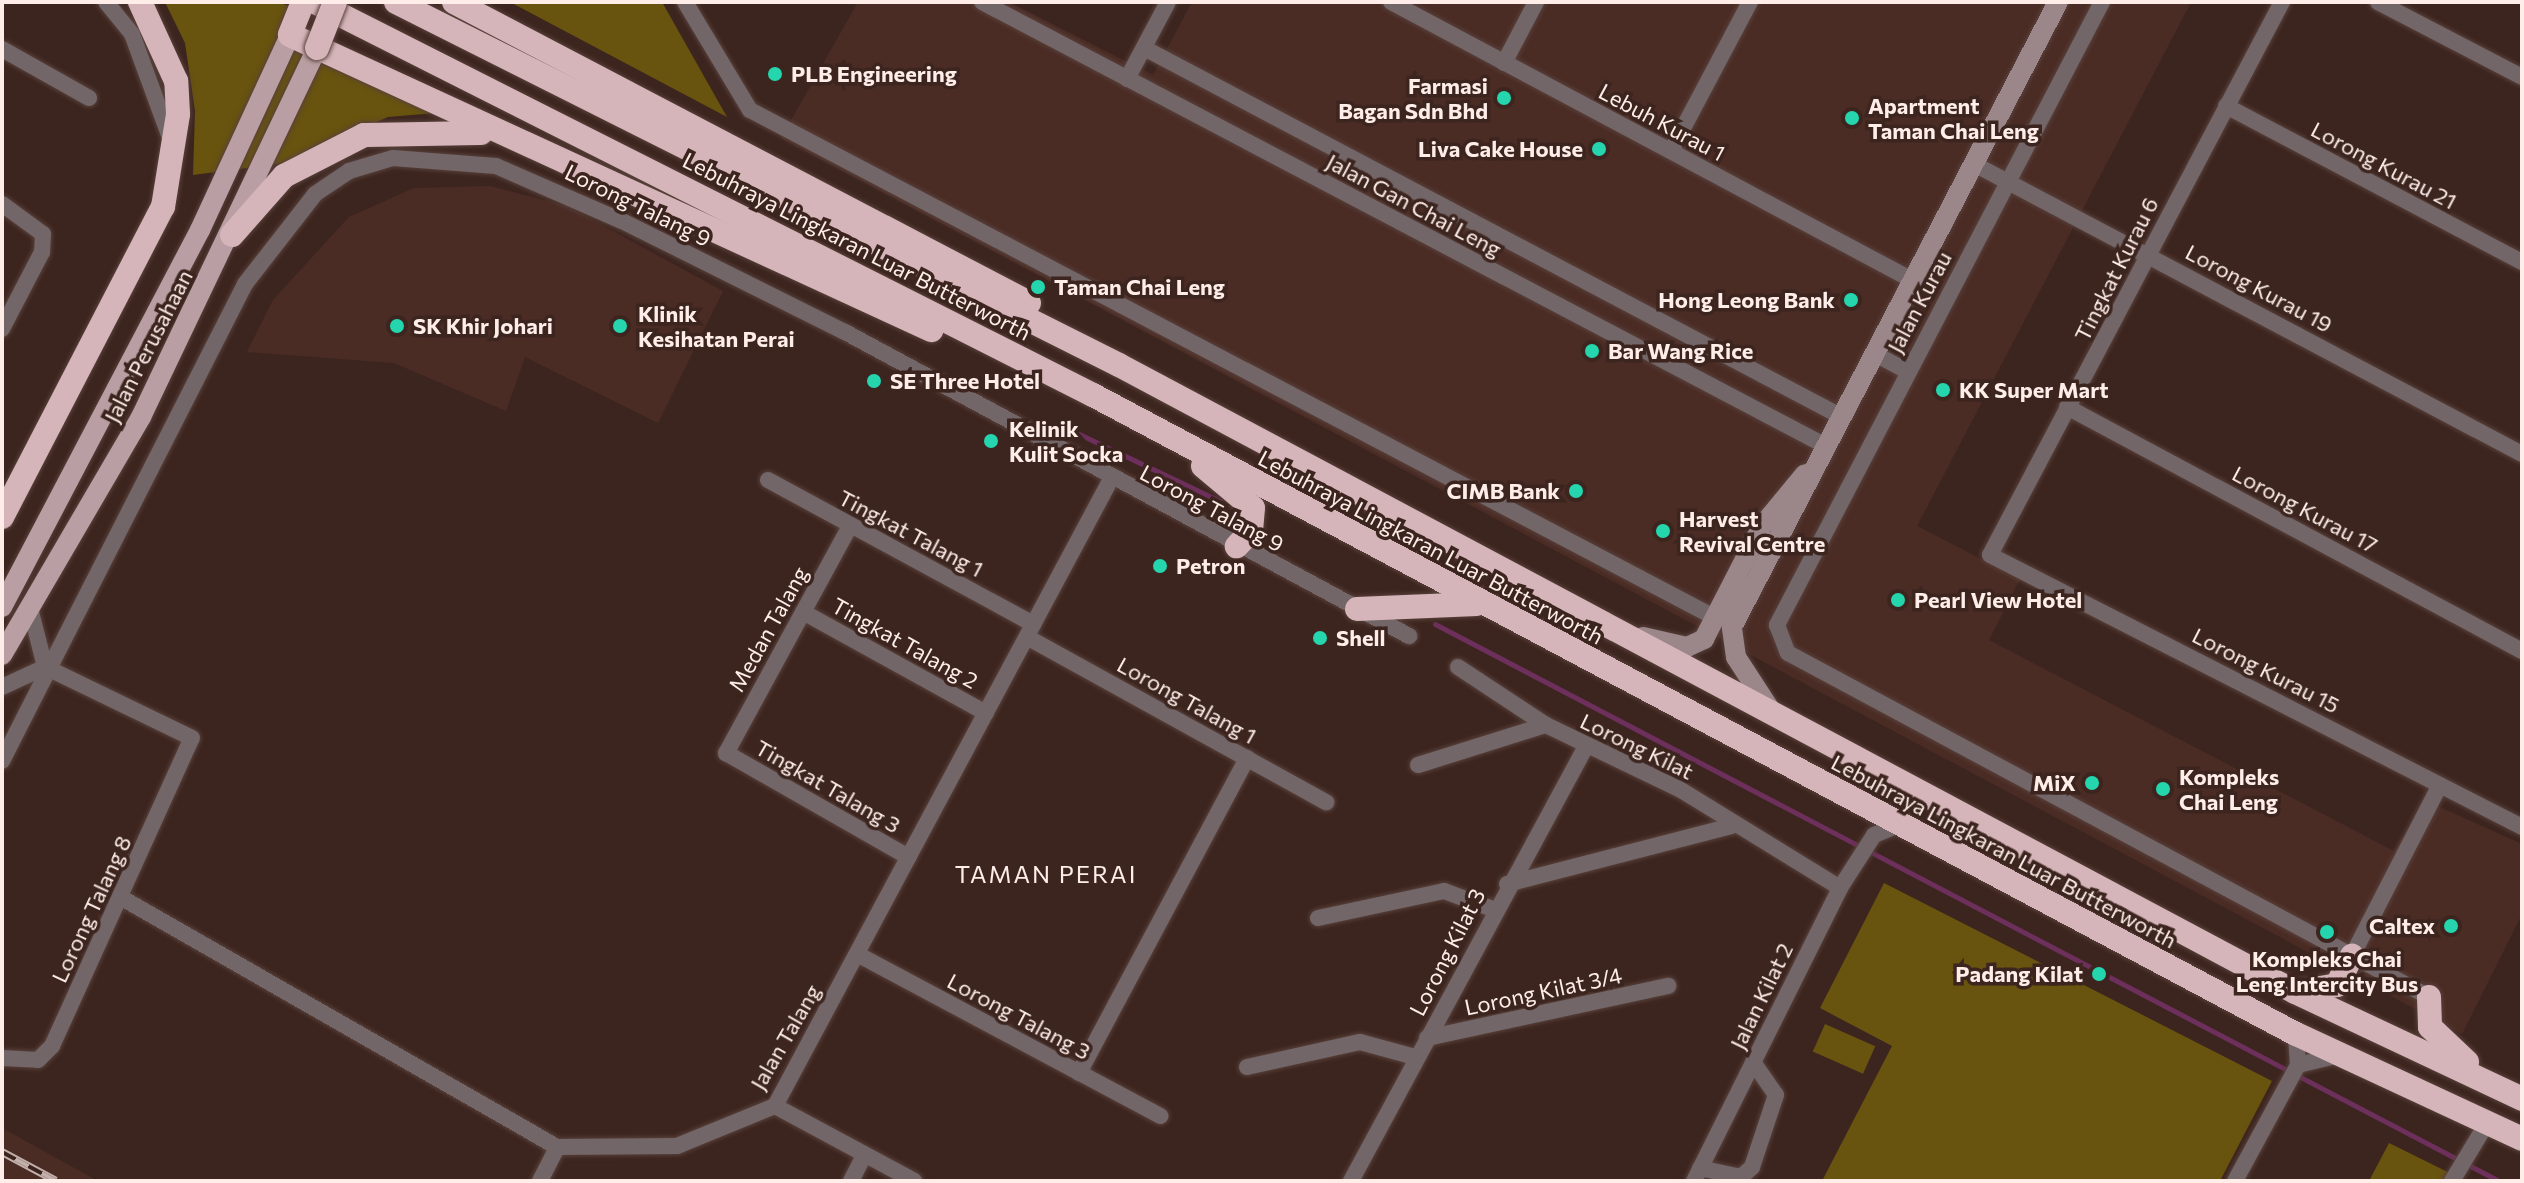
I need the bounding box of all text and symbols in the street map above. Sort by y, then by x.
place label: PLB Engineering [791,61,957,87]
marker: PLB Engineering [766,65,784,83]
place label: Farmasi Bagan Sdn Bhd [1338,72,1488,124]
street label: Lebuh Kurau 1 [1594,78,1730,166]
marker: Farmasi Bagan Sdn Bhd [1495,89,1513,107]
place label: Apartment Taman Chai Leng [1868,92,2039,144]
marker: Apartment Taman Chai Leng [1843,109,1861,127]
street label: Lorong Kurau 21 [2307,116,2461,214]
place label: Liva Cake House [1418,136,1583,162]
marker: Liva Cake House [1590,140,1608,158]
street label: Lebuhraya Lingkaran Luar Butterworth [679,146,1035,346]
street label: Jalan Gan Chai Leng [1322,148,1506,262]
street label: Lorong Talang 9 [561,158,715,252]
street label: Tingkat Kurau 6 [2068,193,2164,345]
street label: Lorong Kurau 19 [2181,238,2337,338]
street label: Jalan Kurau [1881,247,1957,357]
street label: Jalan Perusahaan [98,265,198,427]
place label: Taman Chai Leng [1054,274,1225,300]
marker: Taman Chai Leng [1029,278,1047,296]
place label: Hong Leong Bank [1658,287,1835,313]
marker: Hong Leong Bank [1842,291,1860,309]
place label: Klinik Kesihatan Perai [638,300,795,352]
place label: SK Khir Johari [413,313,553,339]
marker: Klinik Kesihatan Perai [609,315,631,337]
marker: SK Khir Johari [388,317,406,335]
place label: Bar Wang Rice [1608,338,1753,364]
marker: Bar Wang Rice [1583,342,1601,360]
place label: SE Three Hotel [890,368,1040,394]
marker: SE Three Hotel [865,372,883,390]
place label: KK Super Mart [1959,377,2109,403]
marker: KK Super Mart [1934,381,1952,399]
place label: Kelinik Kulit Socka [1009,415,1123,466]
marker: Kelinik Kulit Socka [980,430,1002,452]
street label: Lebuhraya Lingkaran Luar Butterworth [1254,445,1608,649]
street label: Lorong Talang 9 [1136,459,1288,557]
street label: Lorong Kurau 17 [2228,460,2382,558]
place label: CIMB Bank [1447,478,1560,504]
marker: CIMB Bank [1567,482,1585,500]
street label: Tingkat Talang 1 [834,484,988,582]
place label: Harvest Revival Centre [1679,505,1825,556]
marker: Harvest Revival Centre [1654,522,1672,540]
place label: Petron [1176,553,1245,579]
marker: Petron [1151,557,1169,575]
street label: Medan Talang [723,562,813,696]
place label: Pearl View Hotel [1914,587,2082,613]
marker: Pearl View Hotel [1889,591,1907,609]
street label: Tingkat Talang 2 [827,592,983,694]
street label: Lorong Kurau 15 [2188,622,2344,718]
place label: Shell [1336,625,1386,651]
marker: Shell [1311,629,1329,647]
street label: Lorong Talang 1 [1113,651,1261,749]
street label: Lorong Kilat [1576,707,1698,785]
street label: Tingkat Talang 3 [751,734,905,838]
street label: Lebuhraya Lingkaran Luar Butterworth [1827,749,2181,953]
place label: Kompleks Chai Leng [2179,763,2279,814]
place label: MiX [2033,770,2076,796]
marker: MiX [2083,774,2101,792]
marker: Kompleks Chai Leng [2154,780,2172,798]
street label: Lorong Talang 8 [45,831,137,987]
district label: TAMAN PERAI [955,860,1137,888]
street label: Lorong Kilat 3 [1404,884,1490,1020]
place label: Caltex [2369,913,2435,939]
marker: Caltex [2442,917,2460,935]
marker: Kompleks Chai Leng Intercity Bus [2318,923,2336,941]
street label: Jalan Kilat 2 [1724,939,1798,1053]
place label: Kompleks Chai Leng Intercity Bus [2236,945,2418,996]
street label: Lorong Kilat 3/4 [1462,961,1624,1021]
place label: Padang Kilat [1955,961,2083,987]
marker: Padang Kilat [2090,965,2108,983]
street label: Lorong Talang 3 [943,967,1095,1065]
street label: Jalan Talang [744,980,826,1094]

